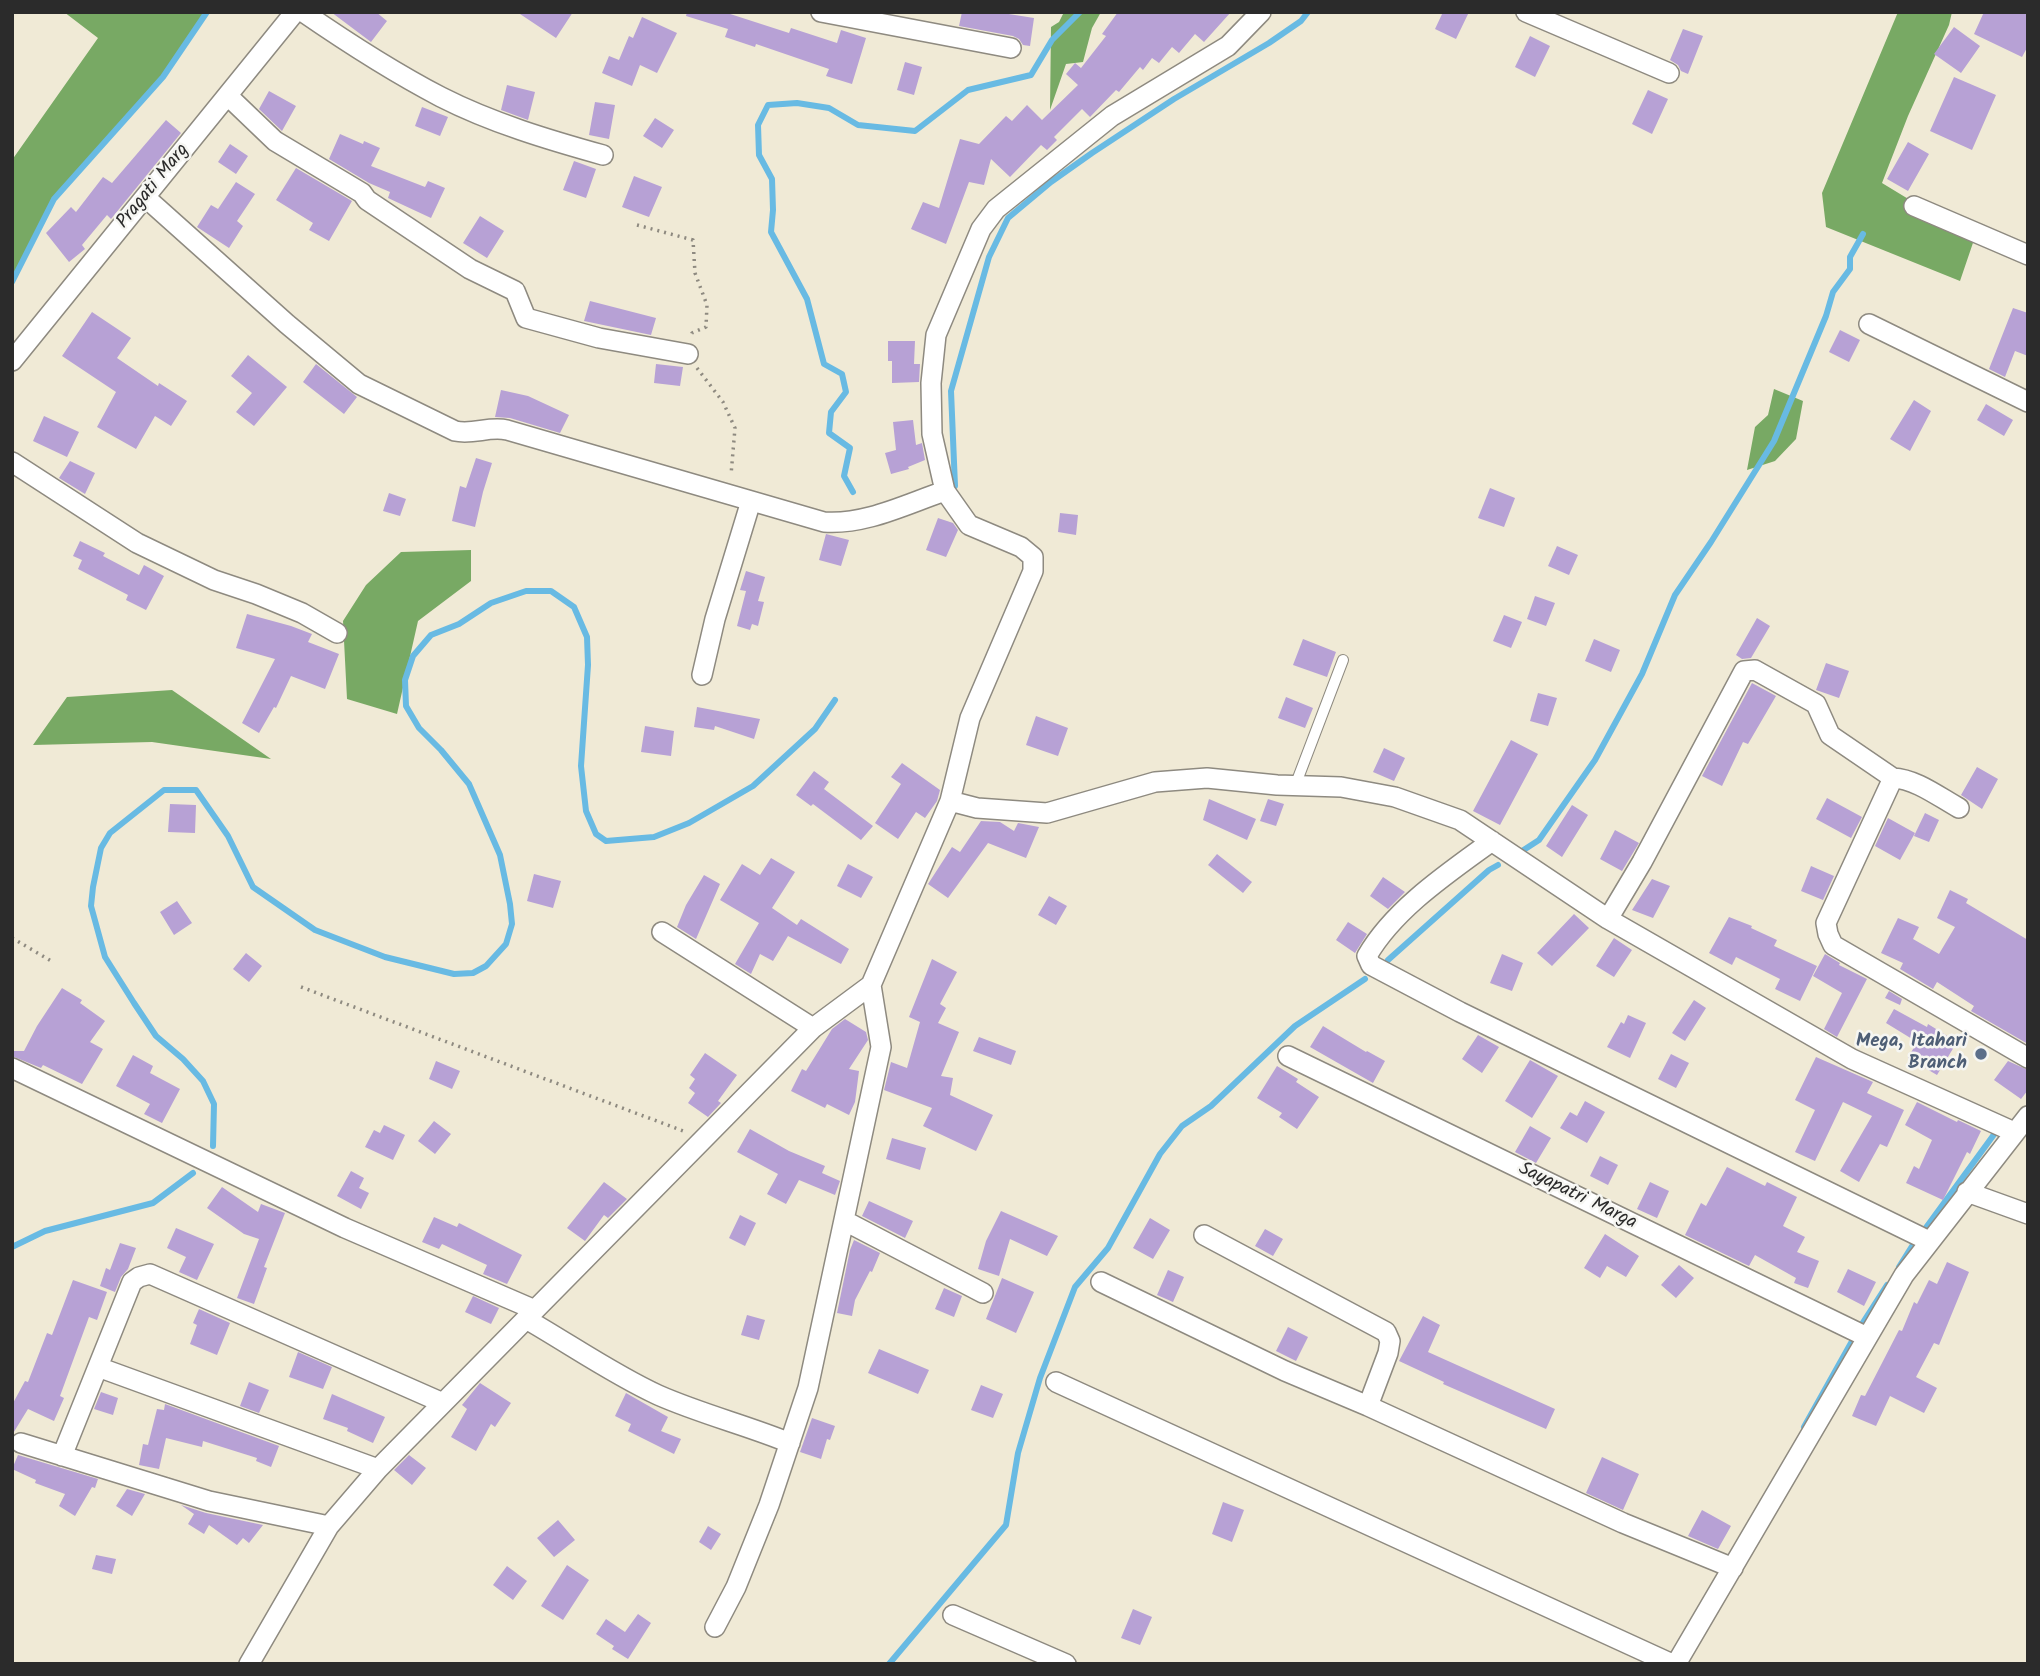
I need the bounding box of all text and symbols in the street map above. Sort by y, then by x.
street label: Pragati Marg [113,140,195,234]
place label: Mega, Itahari Branch [1856,1032,1967,1076]
marker: Mega, Itahari Branch [1973,1046,1989,1062]
street label: Sayapatri Marga [1514,1159,1640,1235]

